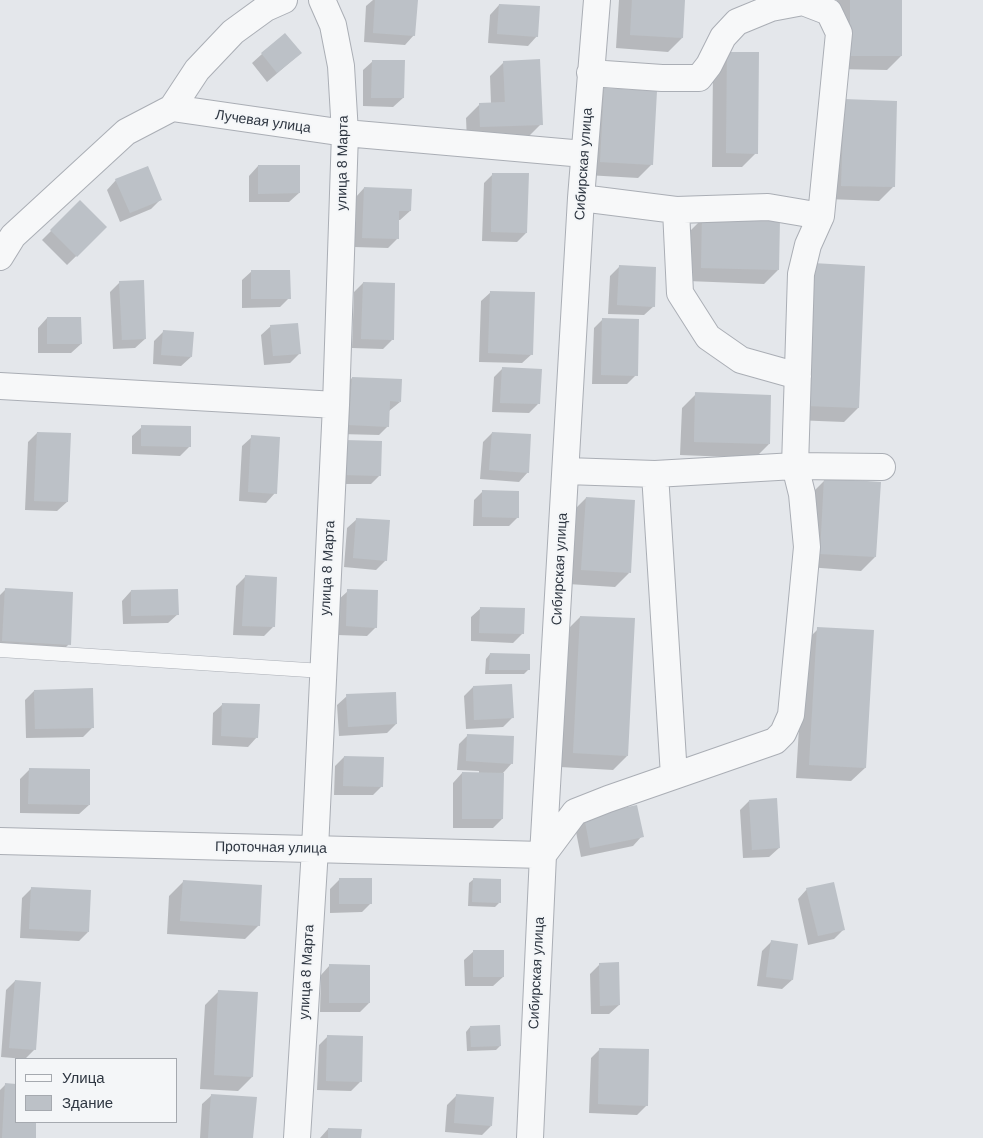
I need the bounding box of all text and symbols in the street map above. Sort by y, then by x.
street label: Лучевая улица [214,107,312,137]
street label: Сибирская улица [572,107,596,221]
street label: улица 8 Марта [334,115,352,211]
street label: Сибирская улица [549,512,571,626]
street label: улица 8 Марта [317,520,339,616]
street label: Проточная улица [215,839,327,857]
street label: Сибирская улица [526,916,548,1030]
street label: улица 8 Марта [296,924,318,1020]
legend [15,1058,178,1123]
text: Улица [62,1069,105,1086]
text: Здание [62,1094,113,1111]

